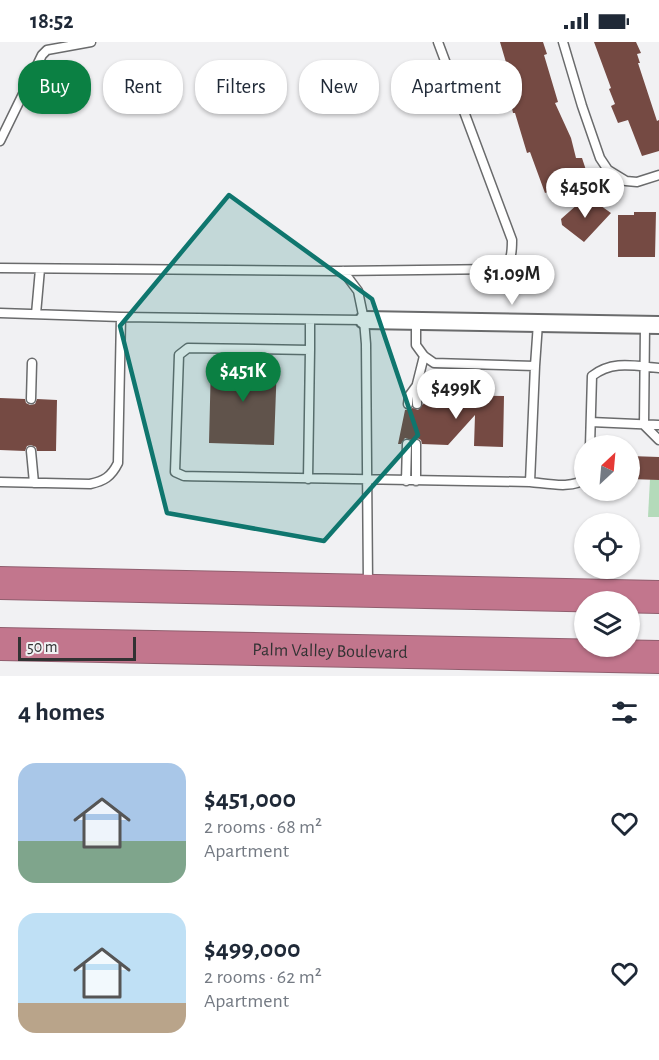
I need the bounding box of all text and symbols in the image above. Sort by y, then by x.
text: 18:52 [30,10,74,32]
chip: Buy [18,60,91,114]
chip: Rent [103,60,183,114]
chip: Filters [195,60,287,114]
chip: New [299,60,379,114]
chip: Apartment [391,60,522,114]
pin: $450K [543,168,627,219]
text: $450K [560,177,610,197]
pin: $1.09M [463,255,561,306]
text: $1.09M [484,264,540,284]
pin: $451K [201,352,285,403]
text: $451K [220,361,266,381]
pin: $499K [414,369,498,420]
text: $499K [431,378,481,398]
north arrow [574,435,640,501]
map controls [574,435,640,657]
button: locate [574,513,640,579]
button: layers [574,591,640,657]
scale bar [18,634,136,662]
text: 50 m [27,639,58,655]
street label: Palm Valley Boulevard [252,641,408,662]
icon: filters [608,696,641,729]
text: 4 homes [18,699,105,725]
text: $451,000 [204,786,296,812]
icon: home [66,787,138,859]
icon: heart [608,807,641,840]
text: 2 rooms · 68 m² [204,817,322,837]
text: Apartment [204,841,289,861]
text: $499,000 [204,936,301,962]
icon: home [66,937,138,1009]
icon: heart [608,957,641,990]
text: 2 rooms · 62 m² [204,967,322,987]
text: Apartment [204,991,289,1011]

